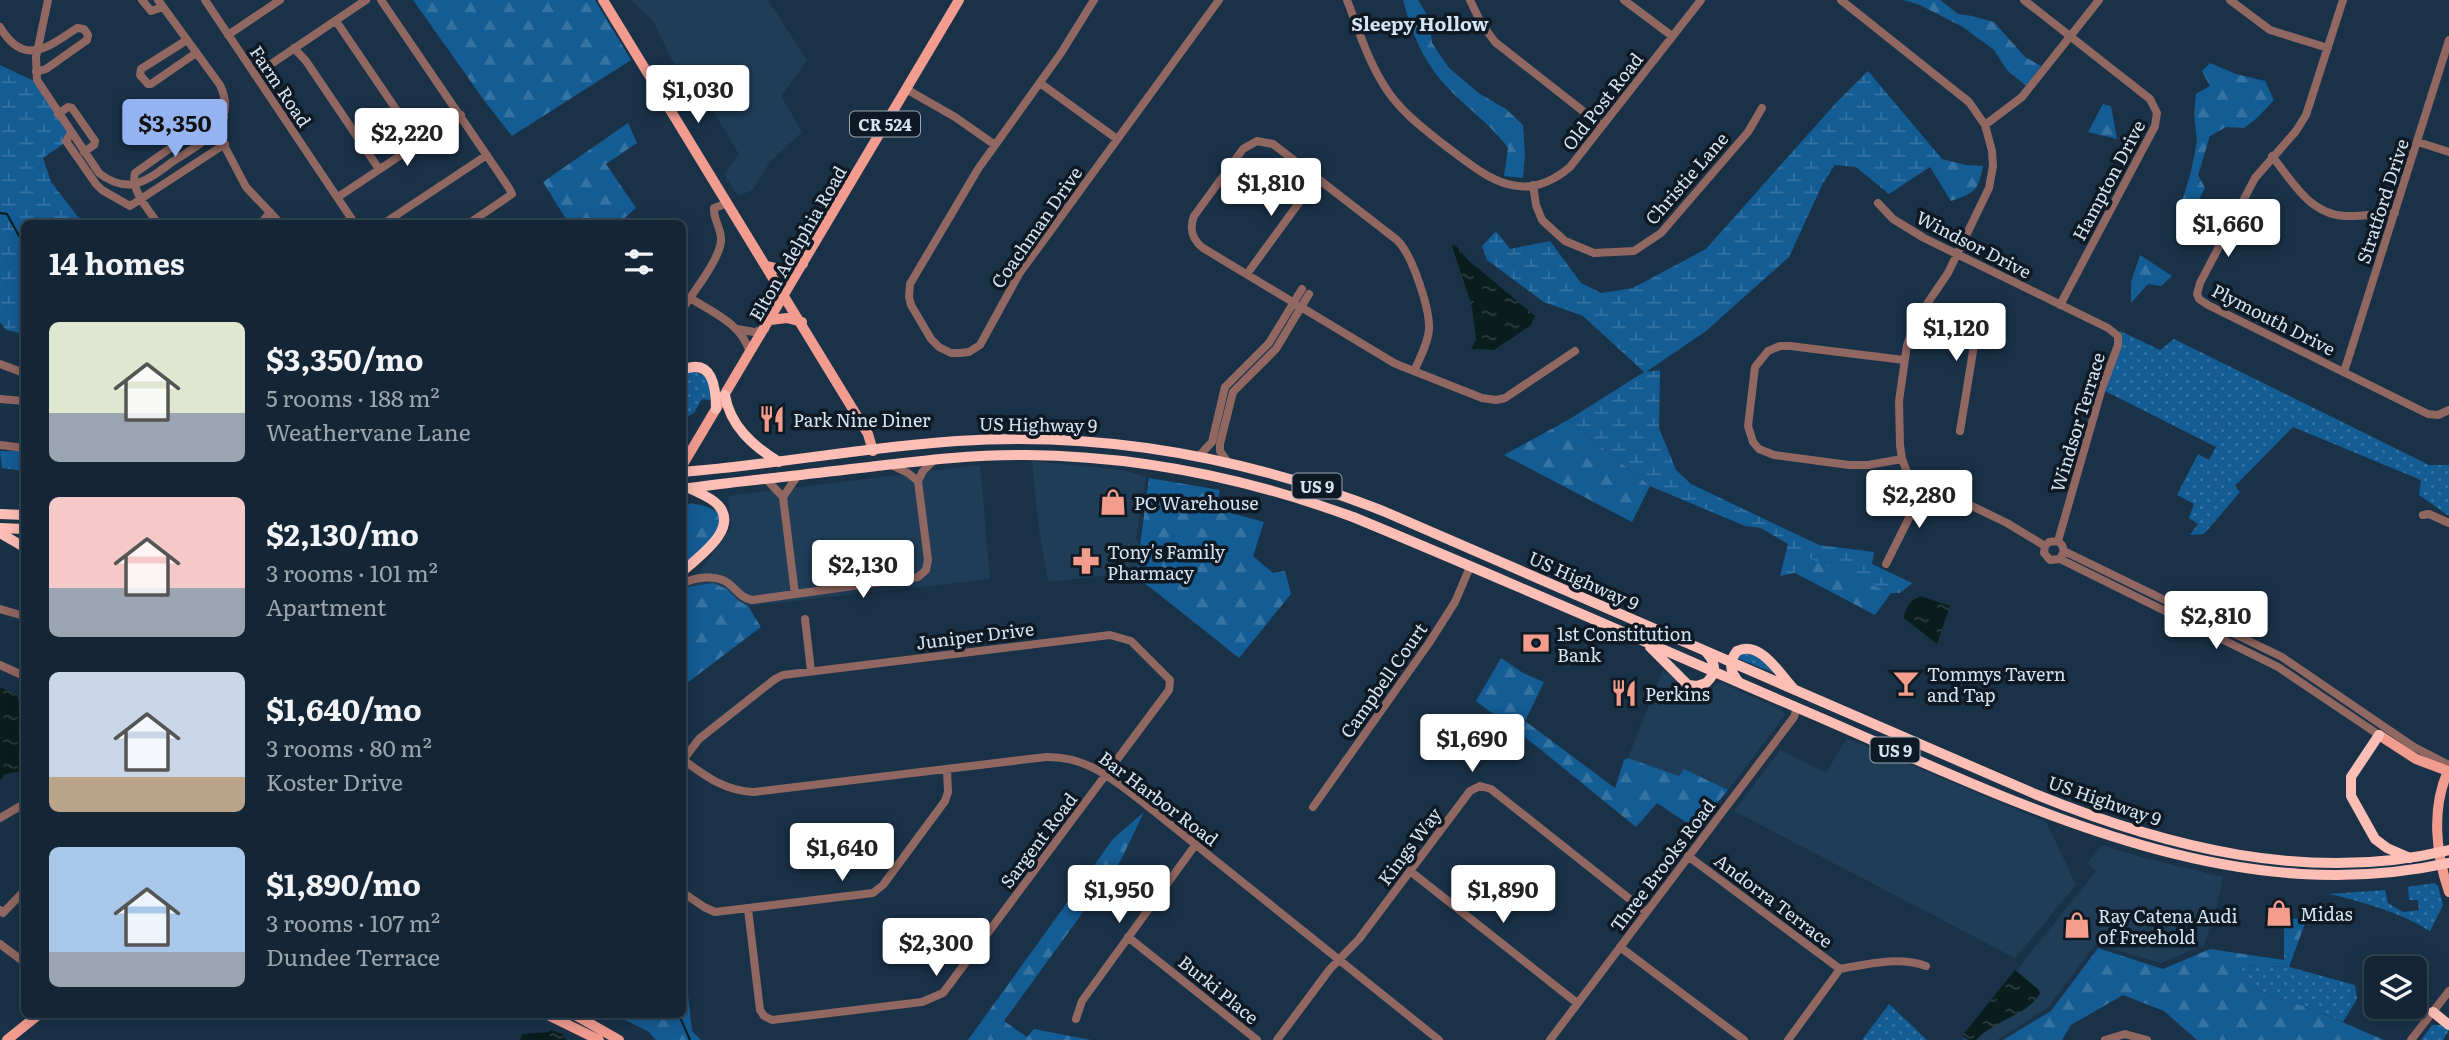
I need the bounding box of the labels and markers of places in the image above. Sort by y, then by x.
pin: $1,030 [641,66,755,125]
pin: $3,350 [118,100,232,159]
pin: $2,220 [350,108,464,168]
pin: $1,810 [1214,158,1328,218]
pin: $1,660 [2171,200,2285,259]
pin: $1,120 [1899,304,2013,363]
restaurant icon: Park Nine Diner [757,404,787,434]
place label: Park Nine Diner [793,406,931,433]
pin: $2,280 [1862,470,1976,530]
shop icon: PC Warehouse [1098,487,1128,517]
place label: PC Warehouse [1134,489,1259,516]
place label: Tony's Family Pharmacy [1107,538,1226,586]
pin: $2,130 [806,540,920,600]
pharmacy icon: Tony's Family Pharmacy [1071,546,1101,576]
pin: $2,810 [2159,592,2273,651]
place label: 1st Constitution Bank [1557,620,1692,668]
bank icon: 1st Constitution Bank [1521,628,1551,658]
place label: Tommys Tavern and Tap [1927,660,2066,708]
bar icon: Tommys Tavern and Tap [1891,668,1921,698]
restaurant icon: Perkins [1609,678,1639,708]
place label: Perkins [1645,680,1710,707]
pin: $1,690 [1415,714,1529,774]
pin: $1,640 [785,824,899,883]
pin: $1,950 [1062,866,1176,925]
pin: $1,890 [1446,866,1560,925]
shop icon: Midas [2264,898,2294,928]
place label: Midas [2300,900,2353,927]
place label: Ray Catena Audi of Freehold [2098,902,2238,950]
shop icon: Ray Catena Audi of Freehold [2062,910,2092,940]
pin: $2,300 [879,918,993,978]

